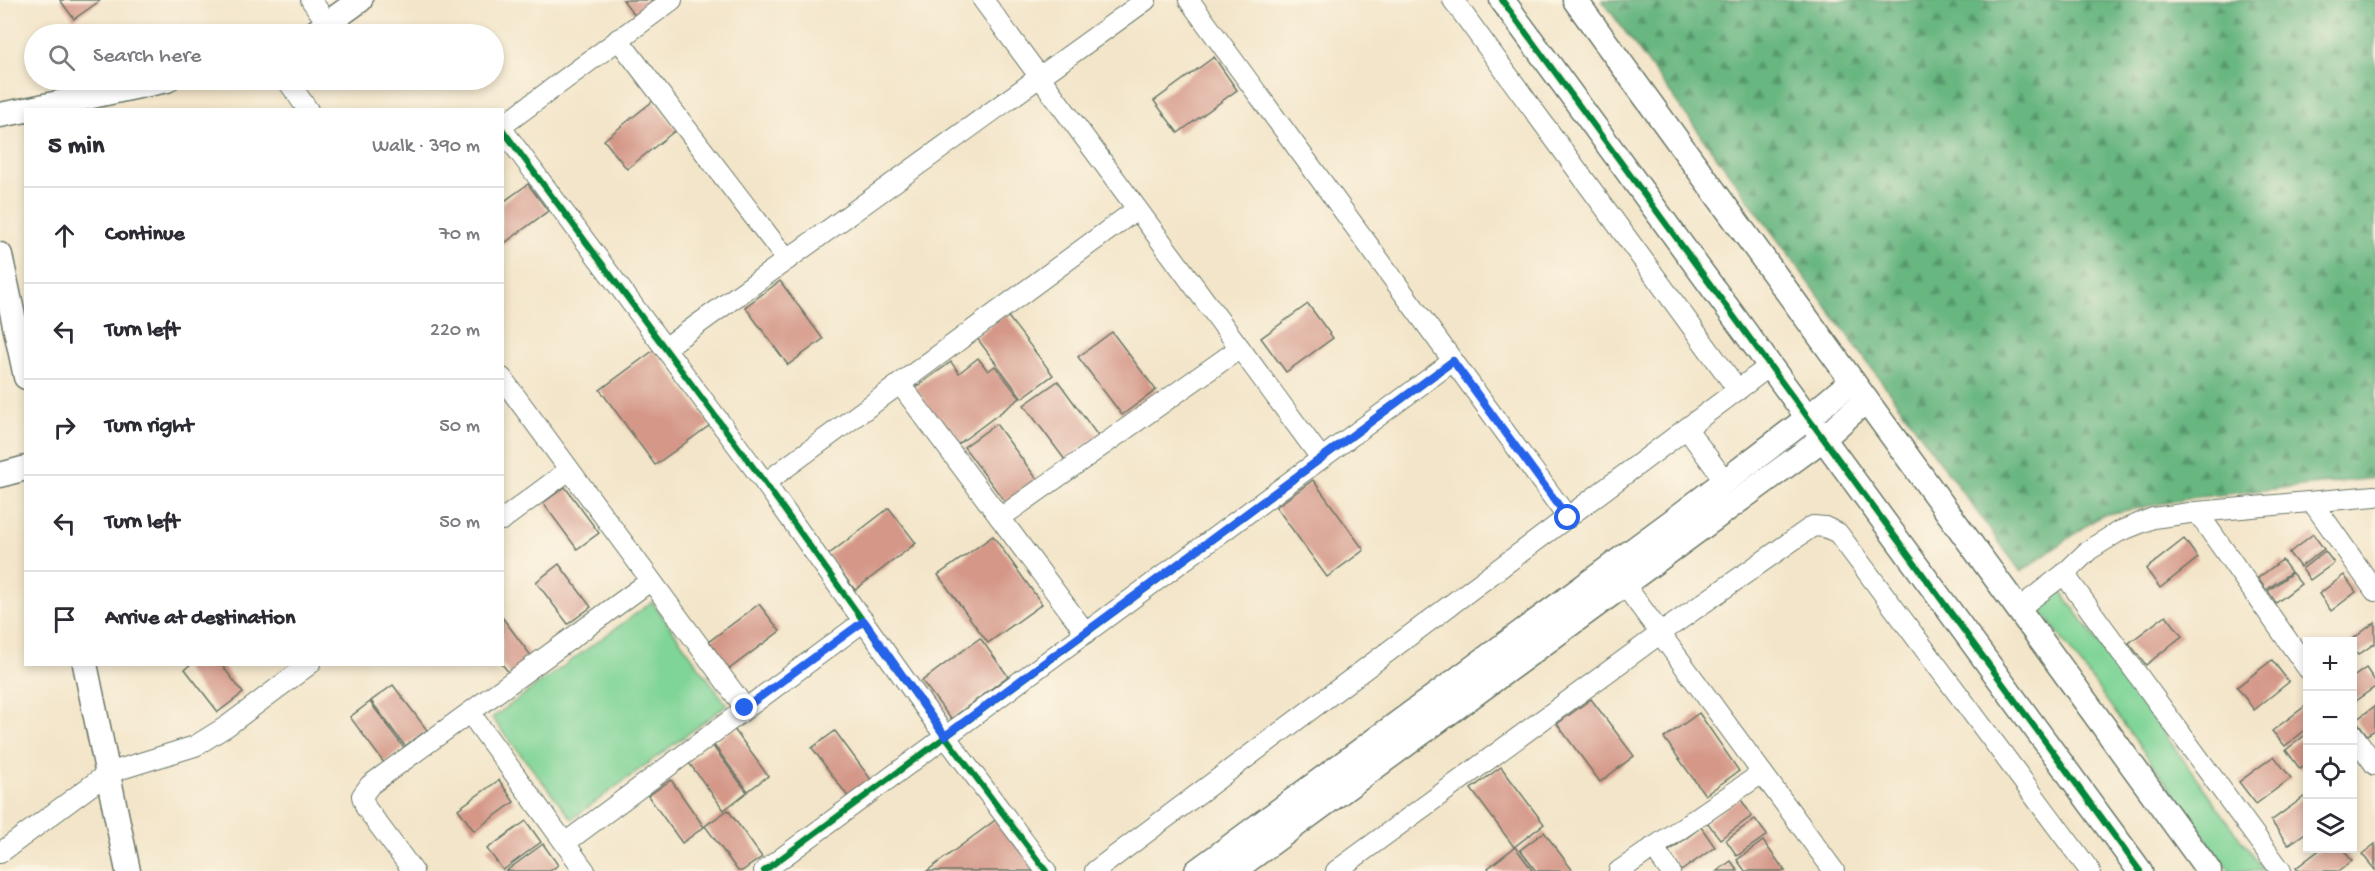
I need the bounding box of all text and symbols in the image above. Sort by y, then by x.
search box [24,24,504,90]
icon: search [45,41,78,74]
text: Search here [93,44,201,70]
text: 5 min [48,132,104,163]
text: Walk · 390 m [372,136,480,159]
icon: ahead [48,219,81,252]
text: Continue [105,222,185,248]
text: 70 m [439,224,480,247]
icon: left [48,315,81,348]
text: Turn left [105,318,179,344]
text: 220 m [430,320,480,343]
icon: right [48,411,81,444]
text: Turn right [105,414,193,440]
text: 50 m [439,416,480,439]
route start [1554,504,1580,530]
icon: left [48,507,81,540]
text: Turn left [105,510,179,536]
text: 50 m [439,512,480,535]
icon: arrive [48,603,81,636]
text: Arrive at destination [105,606,295,632]
map controls [2303,637,2357,853]
button: + [2303,637,2357,691]
button: − [2303,691,2357,745]
route end [731,694,757,720]
button: locate [2303,745,2357,799]
button: layers [2303,799,2357,853]

